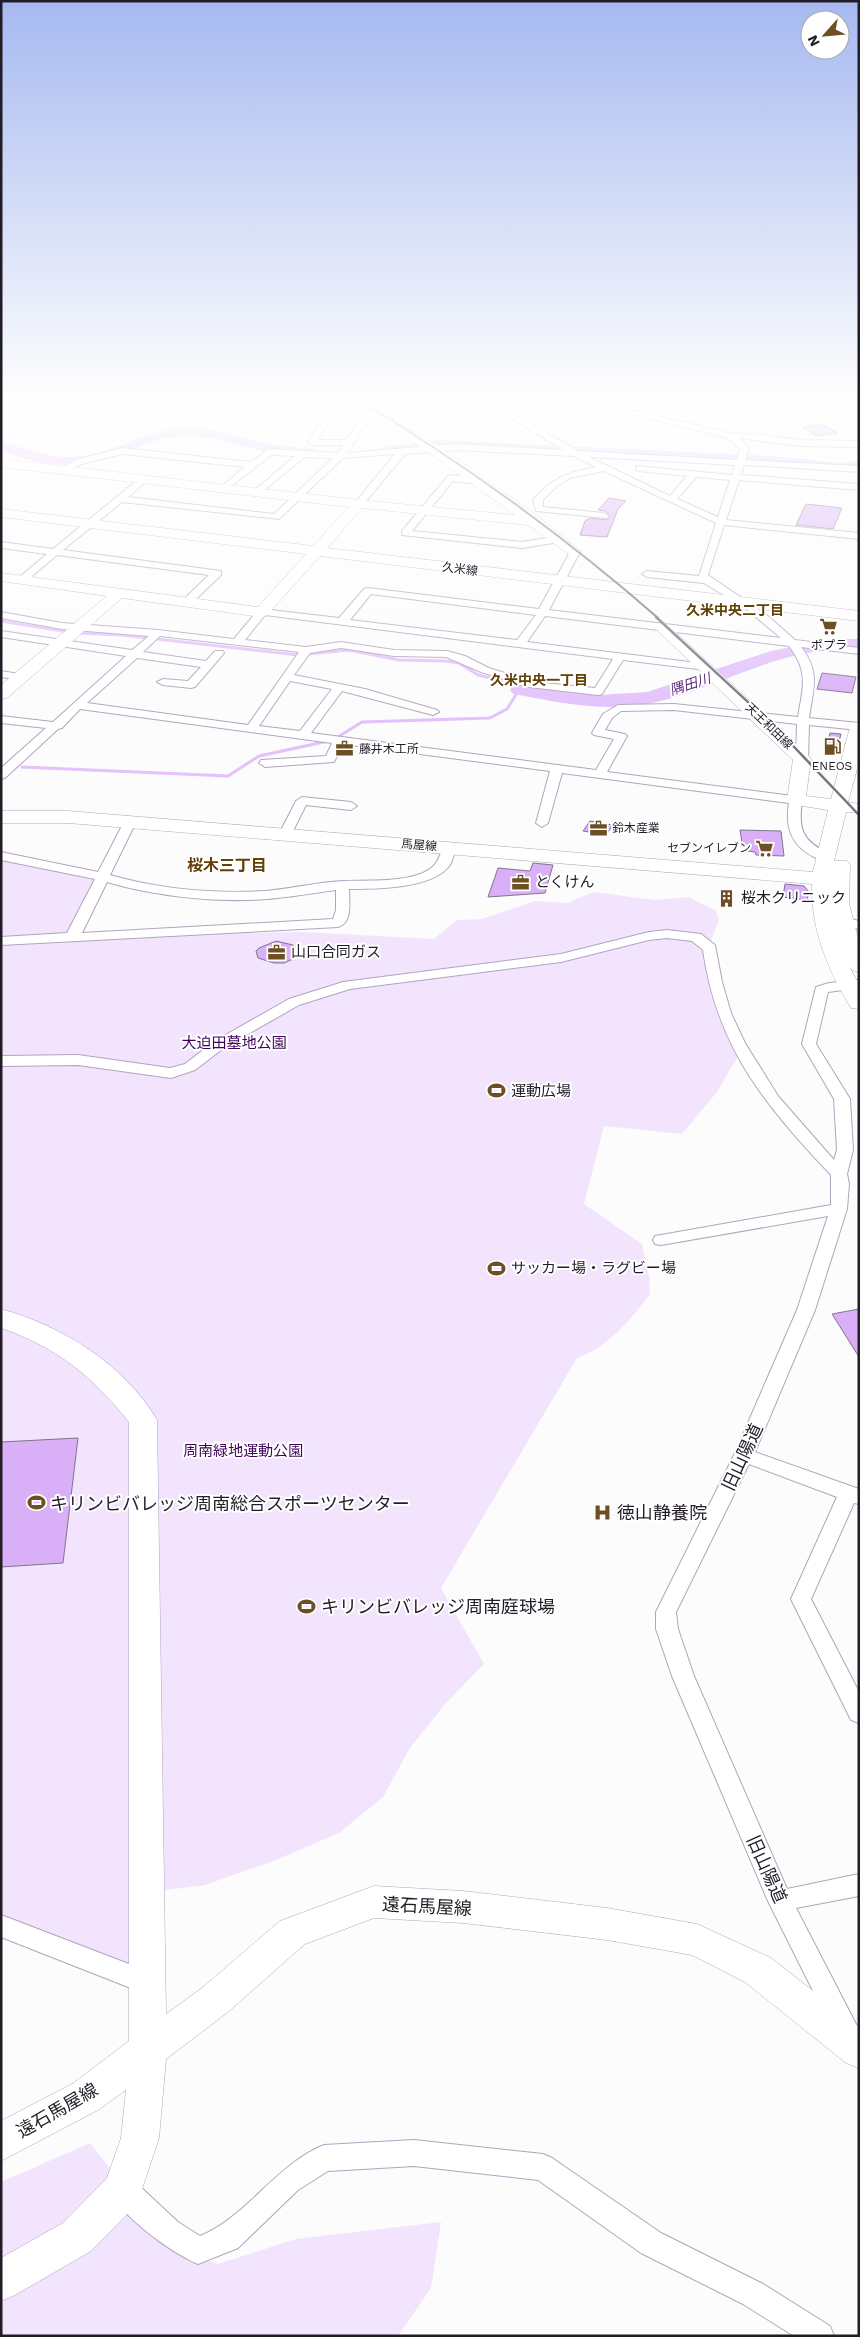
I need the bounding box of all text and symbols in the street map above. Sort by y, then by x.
north arrow [800,10,850,60]
text: N [804,33,823,49]
street label: 久米線 [441,560,479,578]
district label: 久米中央二丁目 [686,602,784,618]
supermarket icon: ポプラ [819,616,839,636]
place label: ポプラ [811,638,847,652]
water label: 隅田川 [668,669,714,698]
district label: 久米中央一丁目 [490,672,588,688]
street label: 天王和田線 [743,700,795,752]
fuel station icon: ENEOS [822,737,842,757]
office icon: 藤井木工所 [335,739,355,759]
place label: 藤井木工所 [359,742,419,756]
place label: ENEOS [812,759,852,773]
office icon: 鈴木産業 [588,818,608,838]
place label: 鈴木産業 [612,821,660,835]
street label: 馬屋線 [400,836,438,854]
supermarket icon: セブンイレブン [755,838,775,858]
place label: セブンイレブン [667,841,751,855]
district label: 桜木三丁目 [187,856,267,875]
office icon: とくけん [511,872,531,892]
place label: とくけん [535,873,595,891]
building icon: 桜木クリニック [717,888,737,908]
place label: 桜木クリニック [741,889,846,907]
office icon: 山口合同ガス [267,942,287,962]
place label: 山口合同ガス [291,943,381,961]
park label: 大迫田墓地公園 [181,1034,287,1052]
sports icon: 運動広場 [487,1081,507,1101]
place label: 運動広場 [511,1082,571,1100]
sports icon: サッカー場・ラグビー場 [487,1258,507,1278]
place label: サッカー場・ラグビー場 [511,1259,676,1277]
street label: 旧山陽道 [717,1420,767,1494]
park label: 周南緑地運動公園 [183,1442,303,1460]
sports icon: キリンビバレッジ周南総合スポーツセンター [26,1493,46,1513]
place label: キリンビバレッジ周南総合スポーツセンター [50,1493,410,1514]
hospital icon: 徳山静養院 [593,1502,613,1522]
place label: 徳山静養院 [617,1502,707,1523]
sports icon: キリンビバレッジ周南庭球場 [297,1596,317,1616]
place label: キリンビバレッジ周南庭球場 [321,1596,555,1617]
street label: 旧山陽道 [743,1832,791,1906]
street label: 遠石馬屋線 [382,1893,472,1919]
street label: 遠石馬屋線 [13,2078,101,2142]

